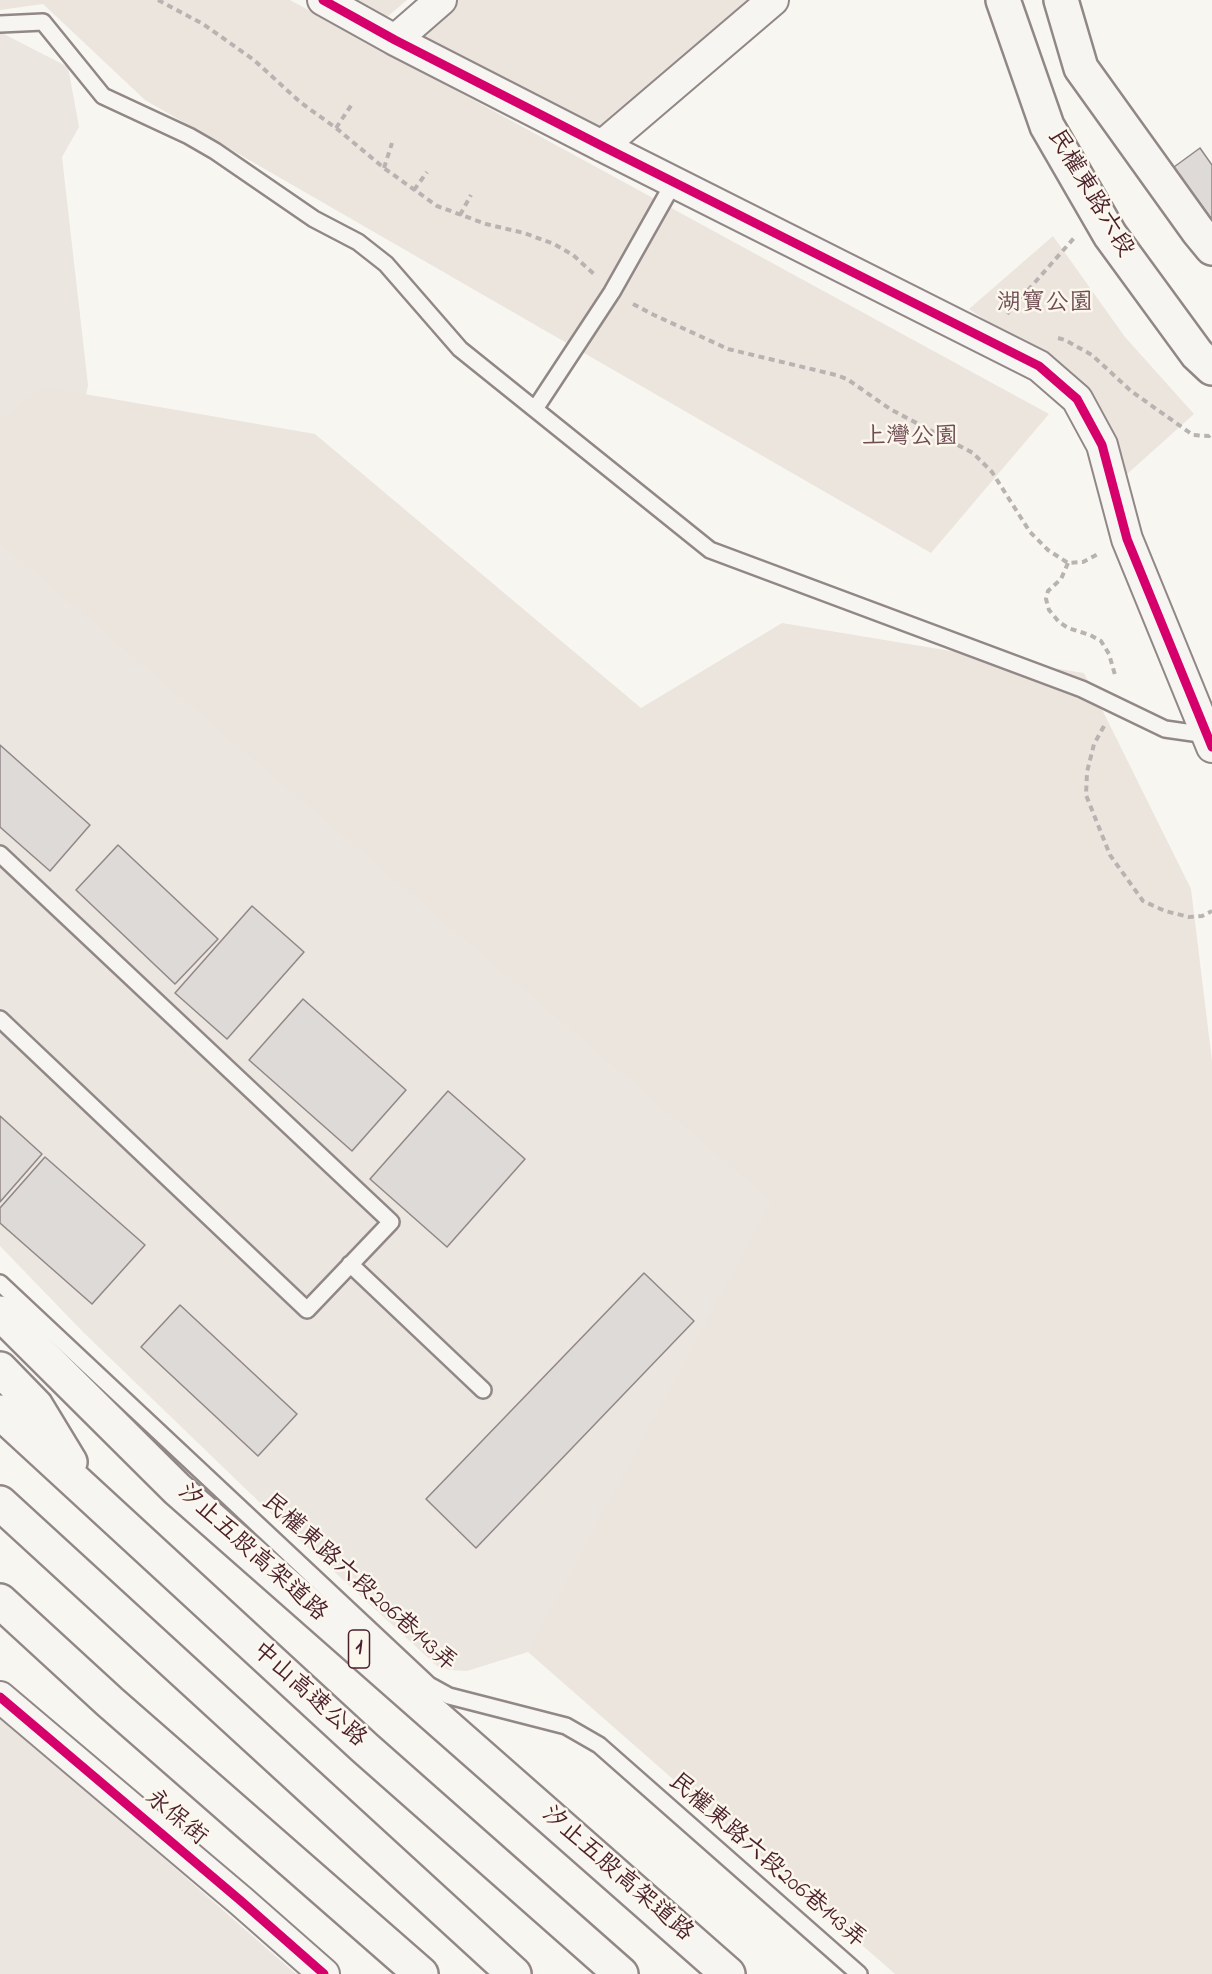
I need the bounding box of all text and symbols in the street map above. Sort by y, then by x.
street label: 民權東路六段 [1040,125,1138,263]
park label: 湖寶公園 [997,291,1093,319]
park label: 上灣公園 [862,425,958,453]
street label: 汐止五股高架道路 [170,1479,332,1629]
street label: 民權東路六段206巷143弄 [255,1489,461,1679]
road number: 1 [348,1630,370,1668]
street label: 中山高速公路 [245,1637,371,1755]
street label: 民權東路六段206巷143弄 [661,1768,871,1956]
street label: 永保街 [138,1785,212,1853]
street label: 汐止五股高架道路 [534,1801,698,1949]

